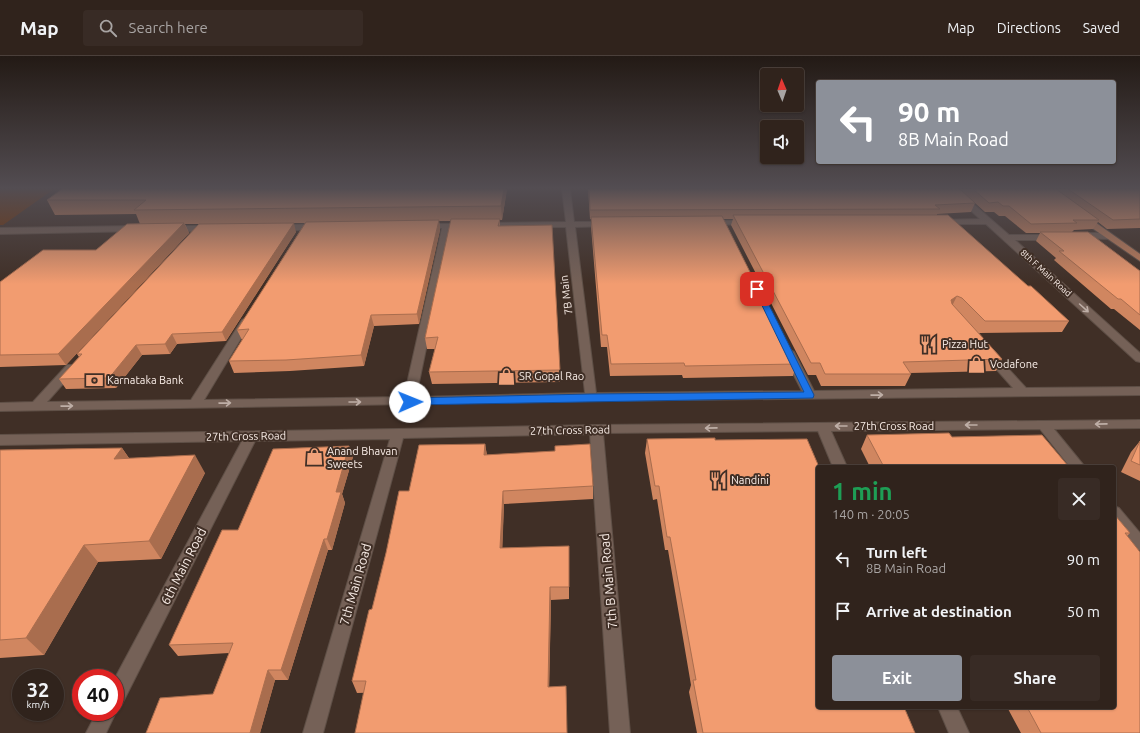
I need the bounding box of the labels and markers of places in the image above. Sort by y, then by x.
pin [740,272,774,306]
restaurant icon: Pizza Hut [919,334,939,354]
place label: Pizza Hut [942,338,988,350]
shop icon: Vodafone [967,354,987,374]
place label: Vodafone [990,358,1038,370]
shop icon: SR Gopal Rao [496,366,516,386]
bank icon: Karnataka Bank [84,370,104,390]
place label: SR Gopal Rao [519,370,584,382]
place label: Karnataka Bank [107,374,184,386]
place label: Anand Bhavan Sweets [327,445,398,470]
shop icon: Anand Bhavan Sweets [304,447,324,467]
restaurant icon: Nandini [708,470,728,490]
place label: Nandini [731,474,769,486]

